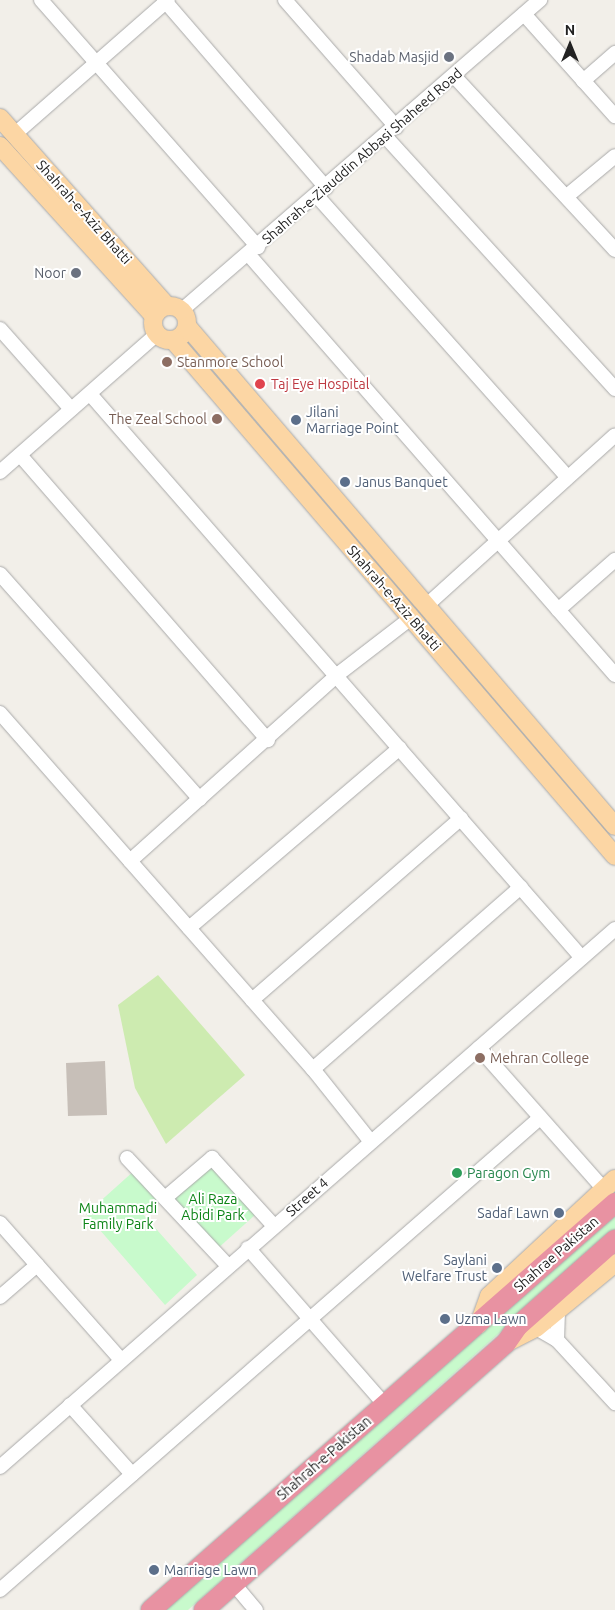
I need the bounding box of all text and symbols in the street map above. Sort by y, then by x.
north arrow [545,20,595,70]
text: N [565,22,575,38]
place label: Shadab Masjid [349,49,439,65]
marker: Shadab Masjid [443,51,455,63]
street label: Shahrah-e-Ziauddin Abbasi Shaheed Road [259,65,465,247]
street label: Shahrah-e-Aziz Bhatti [33,157,135,267]
place label: Noor [34,265,66,281]
marker: Noor [70,267,82,279]
place label: Stanmore School [177,354,283,370]
marker: Stanmore School [161,356,173,368]
place label: Taj Eye Hospital [271,376,369,392]
marker: Taj Eye Hospital [253,377,267,391]
place label: Jilani Marriage Point [306,404,399,437]
place label: The Zeal School [109,411,207,427]
marker: The Zeal School [211,413,223,425]
marker: Jilani Marriage Point [290,414,302,426]
place label: Janus Banquet [355,474,448,490]
marker: Janus Banquet [339,476,351,488]
street label: Shahrah-e-Aziz Bhatti [344,542,444,654]
place label: Mehran College [490,1050,589,1066]
marker: Mehran College [474,1052,486,1064]
place label: Paragon Gym [467,1165,550,1181]
marker: Paragon Gym [451,1167,463,1179]
street label: Street 4 [283,1174,331,1220]
park label: Ali Raza Abidi Park [181,1191,245,1224]
park label: Muhammadi Family Park [79,1200,157,1232]
place label: Sadaf Lawn [477,1205,549,1221]
marker: Sadaf Lawn [553,1207,565,1219]
street label: Shahrae Pakistan [510,1213,602,1295]
place label: Saylani Welfare Trust [402,1252,487,1284]
marker: Saylani Welfare Trust [491,1262,503,1274]
place label: Uzma Lawn [455,1311,527,1327]
marker: Uzma Lawn [439,1313,451,1325]
street label: Shahrah-e-Pakistan [273,1412,375,1504]
place label: Marriage Lawn [164,1562,257,1578]
marker: Marriage Lawn [148,1564,160,1576]

